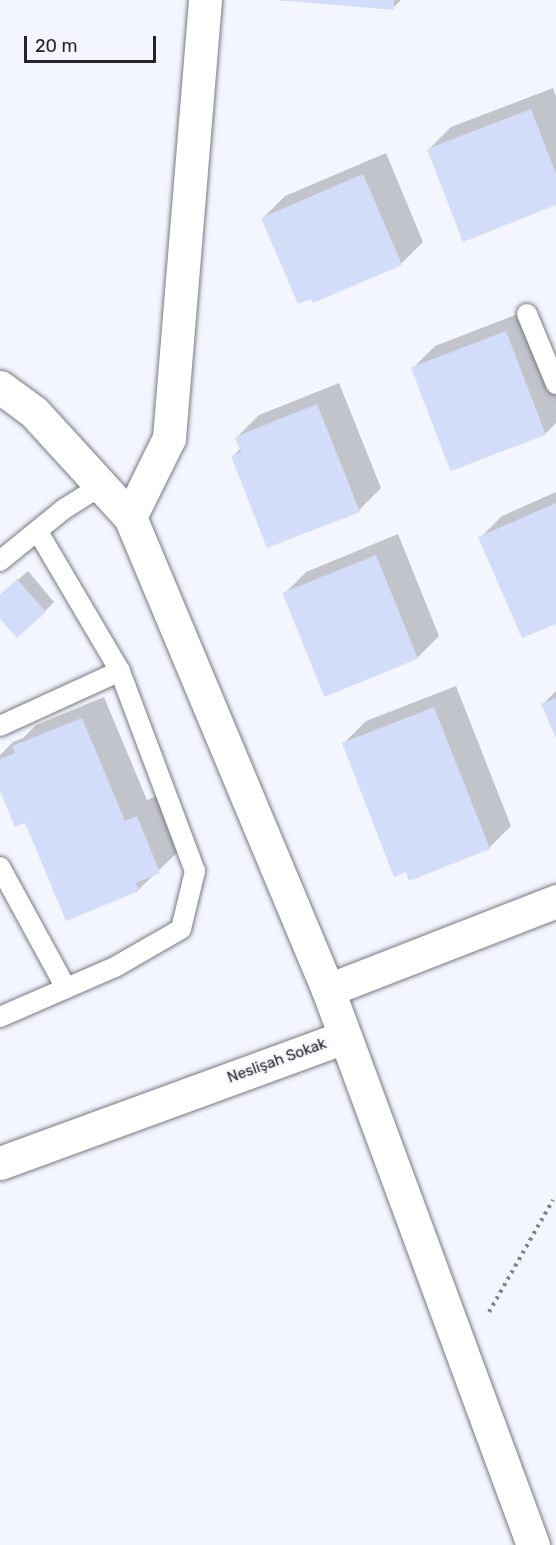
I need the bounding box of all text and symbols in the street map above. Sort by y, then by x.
scale bar [27,24,159,62]
text: 20 m [35,35,77,57]
street label: Neslişah Sokak [225,1035,329,1087]

